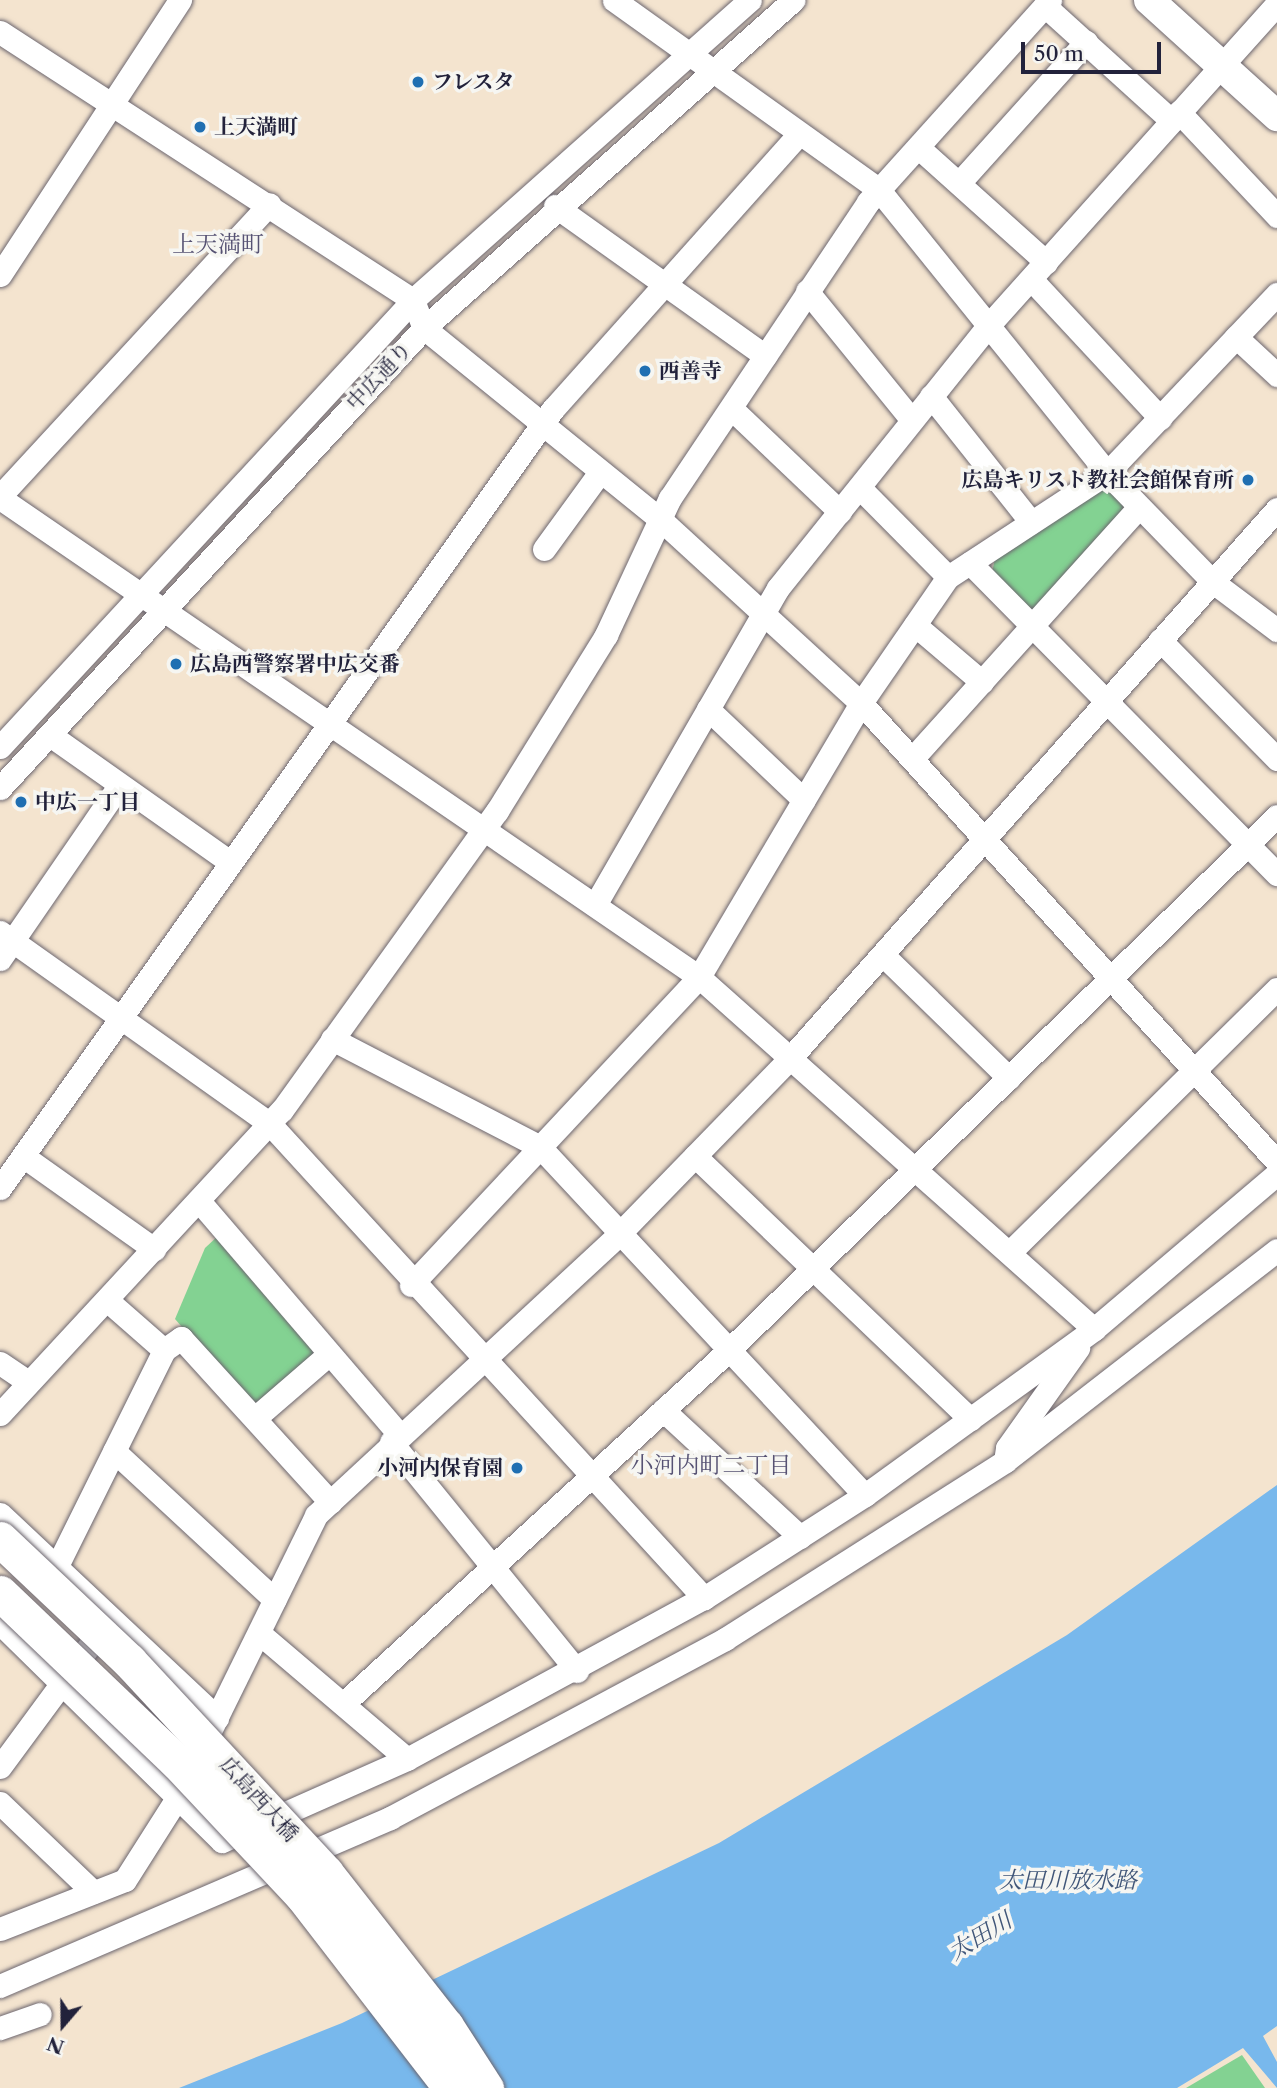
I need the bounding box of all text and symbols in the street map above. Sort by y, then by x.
scale bar [1025,28,1165,72]
text: 50 m [1034,41,1084,66]
place label: フレスタ [432,69,516,95]
marker: フレスタ [410,74,426,90]
place label: 上天満町 [214,114,298,140]
marker: 上天満町 [192,119,208,135]
district label: 上天満町 [172,230,264,258]
street label: 中広通り [341,337,417,415]
place label: 西善寺 [659,358,722,384]
marker: 西善寺 [637,363,653,379]
place label: 広島キリスト教社会館保育所 [961,467,1234,493]
marker: 広島キリスト教社会館保育所 [1240,472,1256,488]
place label: 広島西警察署中広交番 [190,651,400,677]
marker: 広島西警察署中広交番 [168,656,184,672]
place label: 中広一丁目 [35,789,140,815]
marker: 中広一丁目 [13,794,29,810]
district label: 小河内町二丁目 [631,1451,791,1479]
place label: 小河内保育園 [377,1455,503,1481]
marker: 小河内保育園 [509,1460,525,1476]
street label: 広島西大橋 [215,1752,303,1846]
water label: 太田川放水路 [999,1866,1137,1894]
water label: 太田川 [943,1906,1017,1966]
north arrow [28,1990,98,2060]
text: N [44,2032,67,2059]

